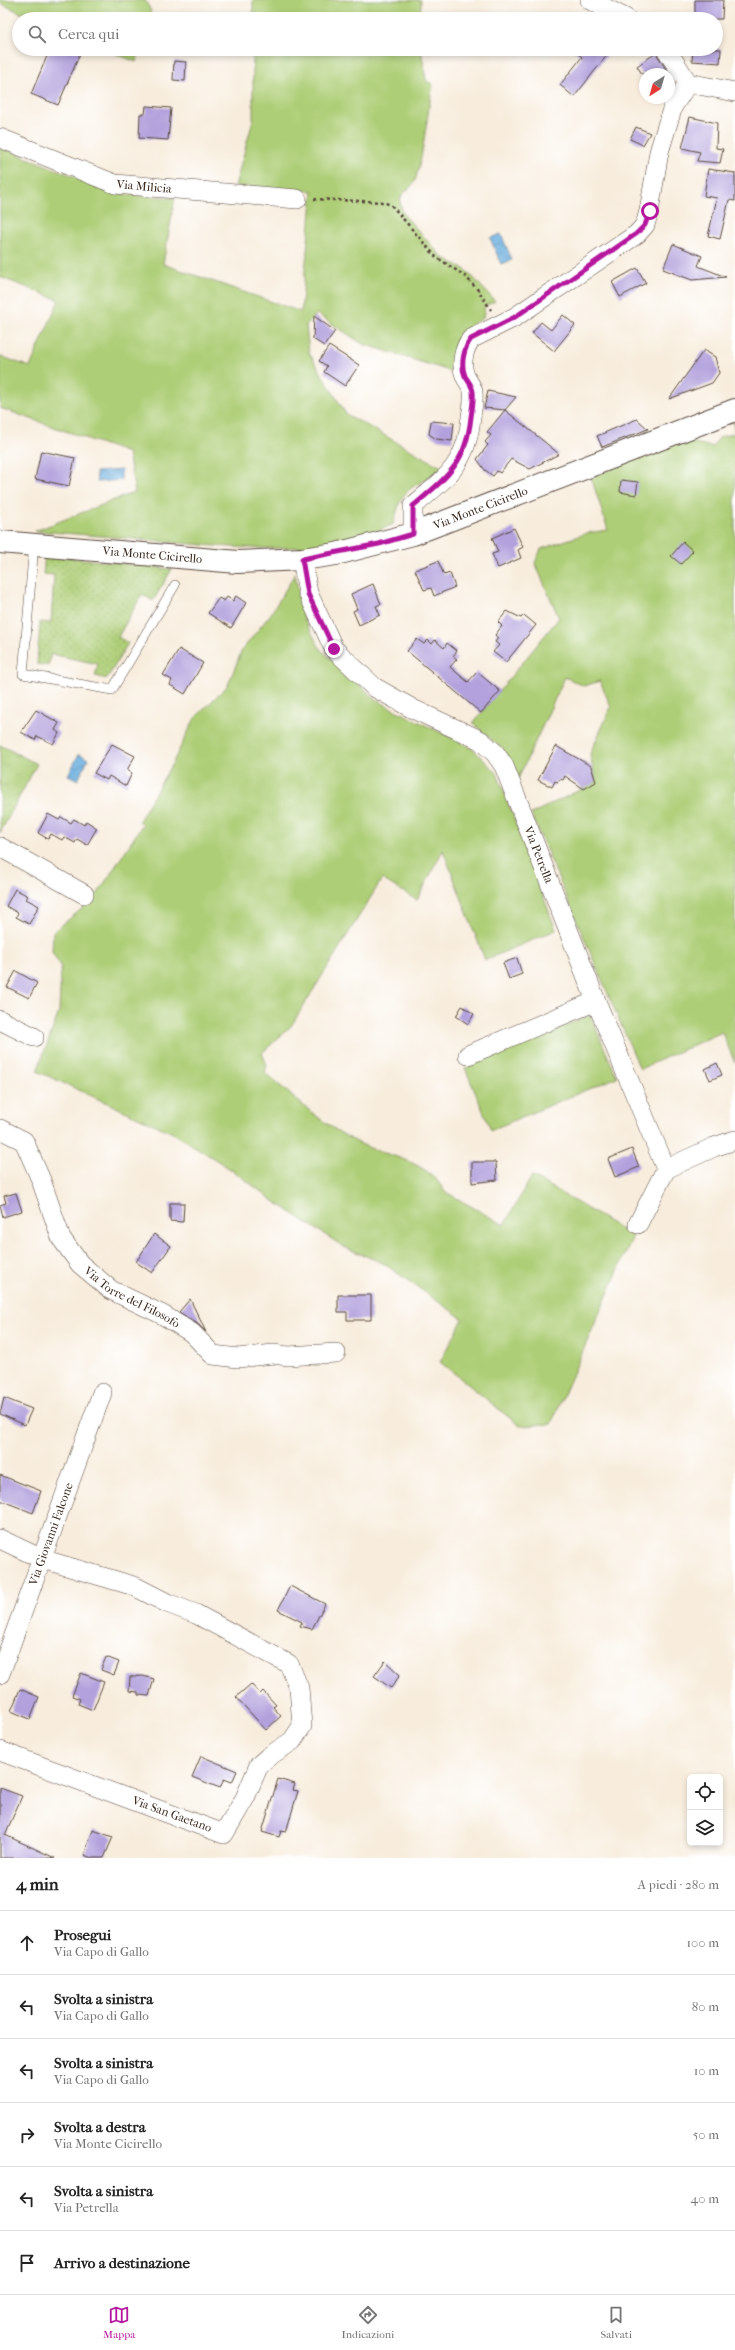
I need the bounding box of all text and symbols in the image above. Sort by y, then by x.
search box [12,12,723,56]
icon: search [26,23,48,45]
text: Cerca qui [58,25,119,43]
north arrow [639,68,675,104]
street label: Via Milicia [115,177,173,196]
route start [641,202,659,220]
street label: Via Monte Cicirello [430,484,529,533]
street label: Via Monte Cicirello [101,544,203,566]
route end [325,640,343,658]
street label: Via Petrella [521,823,556,886]
street label: Via Torre del Filosofo [81,1263,182,1331]
street label: Via Giovanni Falcone [25,1481,76,1588]
map controls [687,1774,723,1846]
button: locate [687,1774,723,1810]
street label: Via San Gaetano [129,1793,214,1835]
button: layers [687,1810,723,1846]
text: 4 min [16,1874,59,1894]
text: A piedi · 280 m [638,1877,719,1892]
text: Prosegui [54,1926,111,1944]
icon: ahead [16,1932,38,1954]
text: 100 m [686,1935,719,1950]
text: Via Capo di Gallo [54,1944,149,1959]
text: Svolta a sinistra [54,1990,153,2008]
icon: left [16,1996,38,2018]
text: 80 m [692,1999,719,2014]
text: Via Capo di Gallo [54,2008,149,2023]
text: Svolta a sinistra [54,2054,153,2072]
icon: left [16,2060,38,2082]
text: 10 m [694,2063,719,2078]
text: Via Capo di Gallo [54,2072,149,2087]
text: Svolta a destra [54,2118,146,2136]
icon: right [16,2124,38,2146]
text: 50 m [693,2127,719,2142]
text: Via Monte Cicirello [54,2136,162,2151]
text: Svolta a sinistra [54,2182,153,2200]
icon: left [16,2188,38,2210]
text: 40 m [691,2191,719,2206]
text: Via Petrella [54,2200,119,2215]
icon: arrive [16,2252,38,2274]
text: Arrivo a destinazione [54,2254,190,2272]
tab: Mappa [103,2304,135,2341]
tab: Indicazioni [341,2304,394,2341]
tab: Salvati [601,2304,632,2341]

